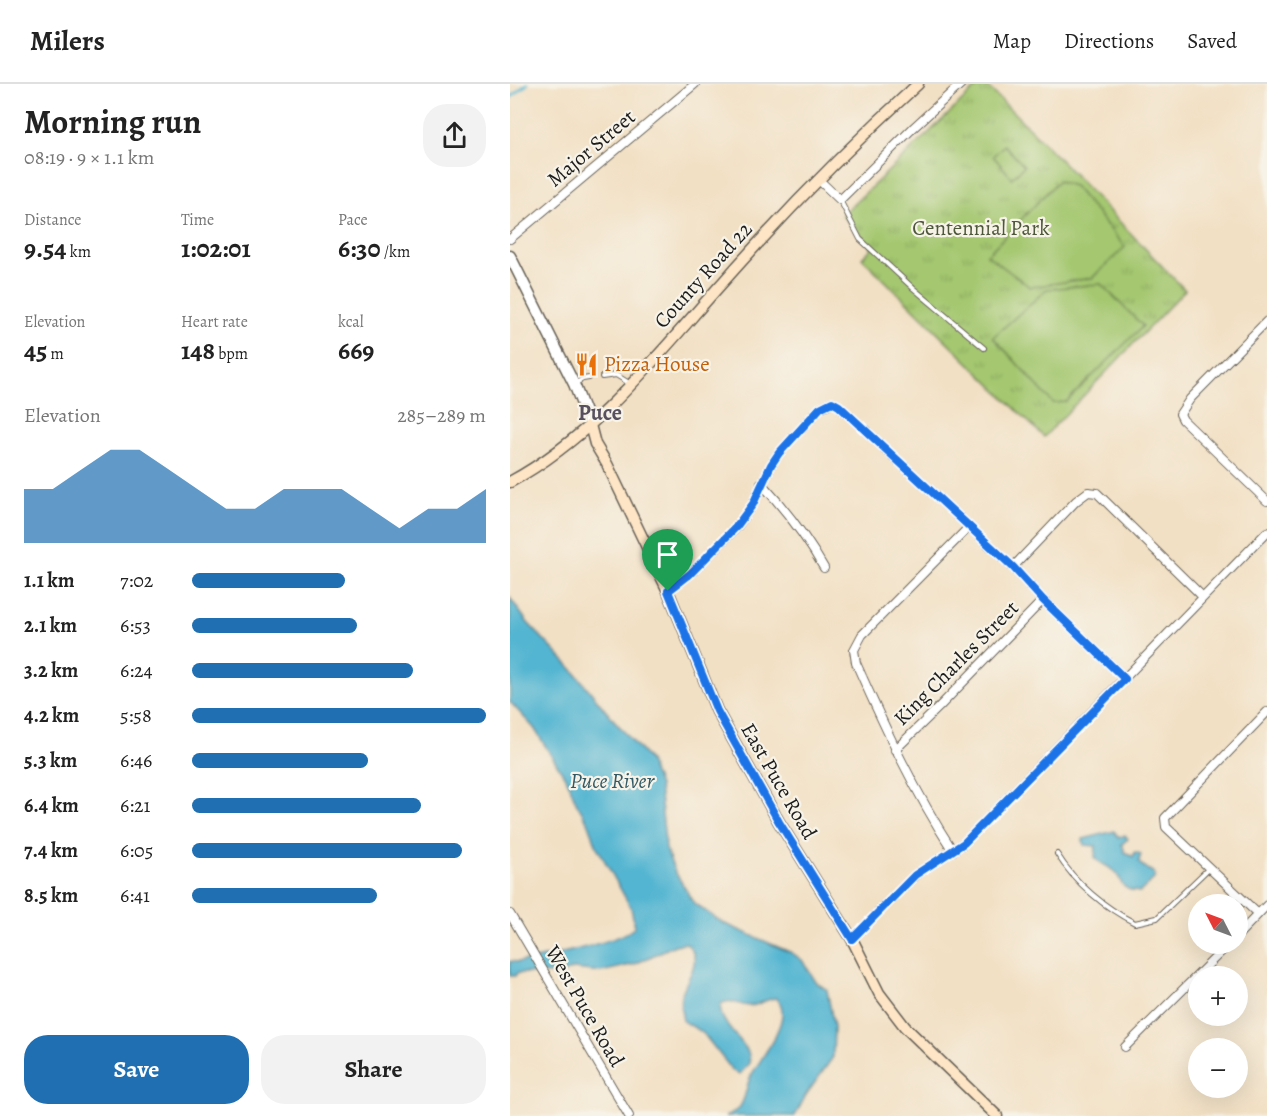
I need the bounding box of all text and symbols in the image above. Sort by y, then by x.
text: Milers [30,22,105,60]
text: Map [993,27,1031,55]
text: Directions [1064,27,1154,55]
text: Saved [1187,27,1237,55]
text: Morning run [24,99,201,144]
street label: Major Street [541,103,641,193]
button: share [423,104,486,167]
text: 08:19 · 9 × 1.1 km [24,144,154,171]
text: Distance [24,209,81,231]
text: Time [181,209,214,231]
text: Pace [338,209,368,231]
park label: Centennial Park [912,214,1050,242]
street label: County Road 22 [648,216,758,334]
text: 9.54 [24,231,67,266]
text: 1:02:01 [181,231,251,266]
text: 6:30 [338,231,381,266]
text: km [67,241,91,263]
text: /km [381,241,410,263]
text: Elevation [24,311,85,333]
text: Heart rate [181,311,248,333]
text: kcal [338,311,364,333]
text: 45 [24,333,47,368]
text: 148 [181,333,215,368]
text: 669 [338,333,374,368]
text: m [47,343,64,365]
text: bpm [215,343,248,365]
place label: Pizza House [604,350,710,378]
restaurant icon: Pizza House [573,351,599,377]
district label: Puce [578,398,622,428]
text: Elevation [24,402,101,429]
text: 285–289 m [397,402,486,429]
pin [642,529,693,591]
icon: arrive [651,538,684,571]
text: 1.1 km [24,567,74,594]
text: 7:02 [120,567,153,594]
street label: King Charles Street [887,594,1025,732]
text: 2.1 km [24,612,77,639]
text: 6:53 [120,612,151,639]
text: 3.2 km [24,657,78,684]
text: 6:24 [120,657,153,684]
text: 4.2 km [24,702,79,729]
text: 5:58 [120,702,152,729]
street label: East Puce Road [734,718,824,845]
text: 5.3 km [24,747,77,774]
text: 6:46 [120,747,152,774]
water label: Puce River [570,766,655,796]
text: 6.4 km [24,792,79,819]
text: 6:21 [120,792,150,819]
text: 7.4 km [24,837,78,864]
text: 6:05 [120,837,153,864]
text: 8.5 km [24,882,78,909]
text: 6:41 [120,882,150,909]
north arrow [1188,894,1248,954]
map controls [1188,894,1248,1098]
street label: West Puce Road [538,939,631,1072]
button: + [1188,966,1248,1026]
button: Save [24,1035,249,1104]
button: Share [261,1035,486,1104]
button: − [1188,1038,1248,1098]

